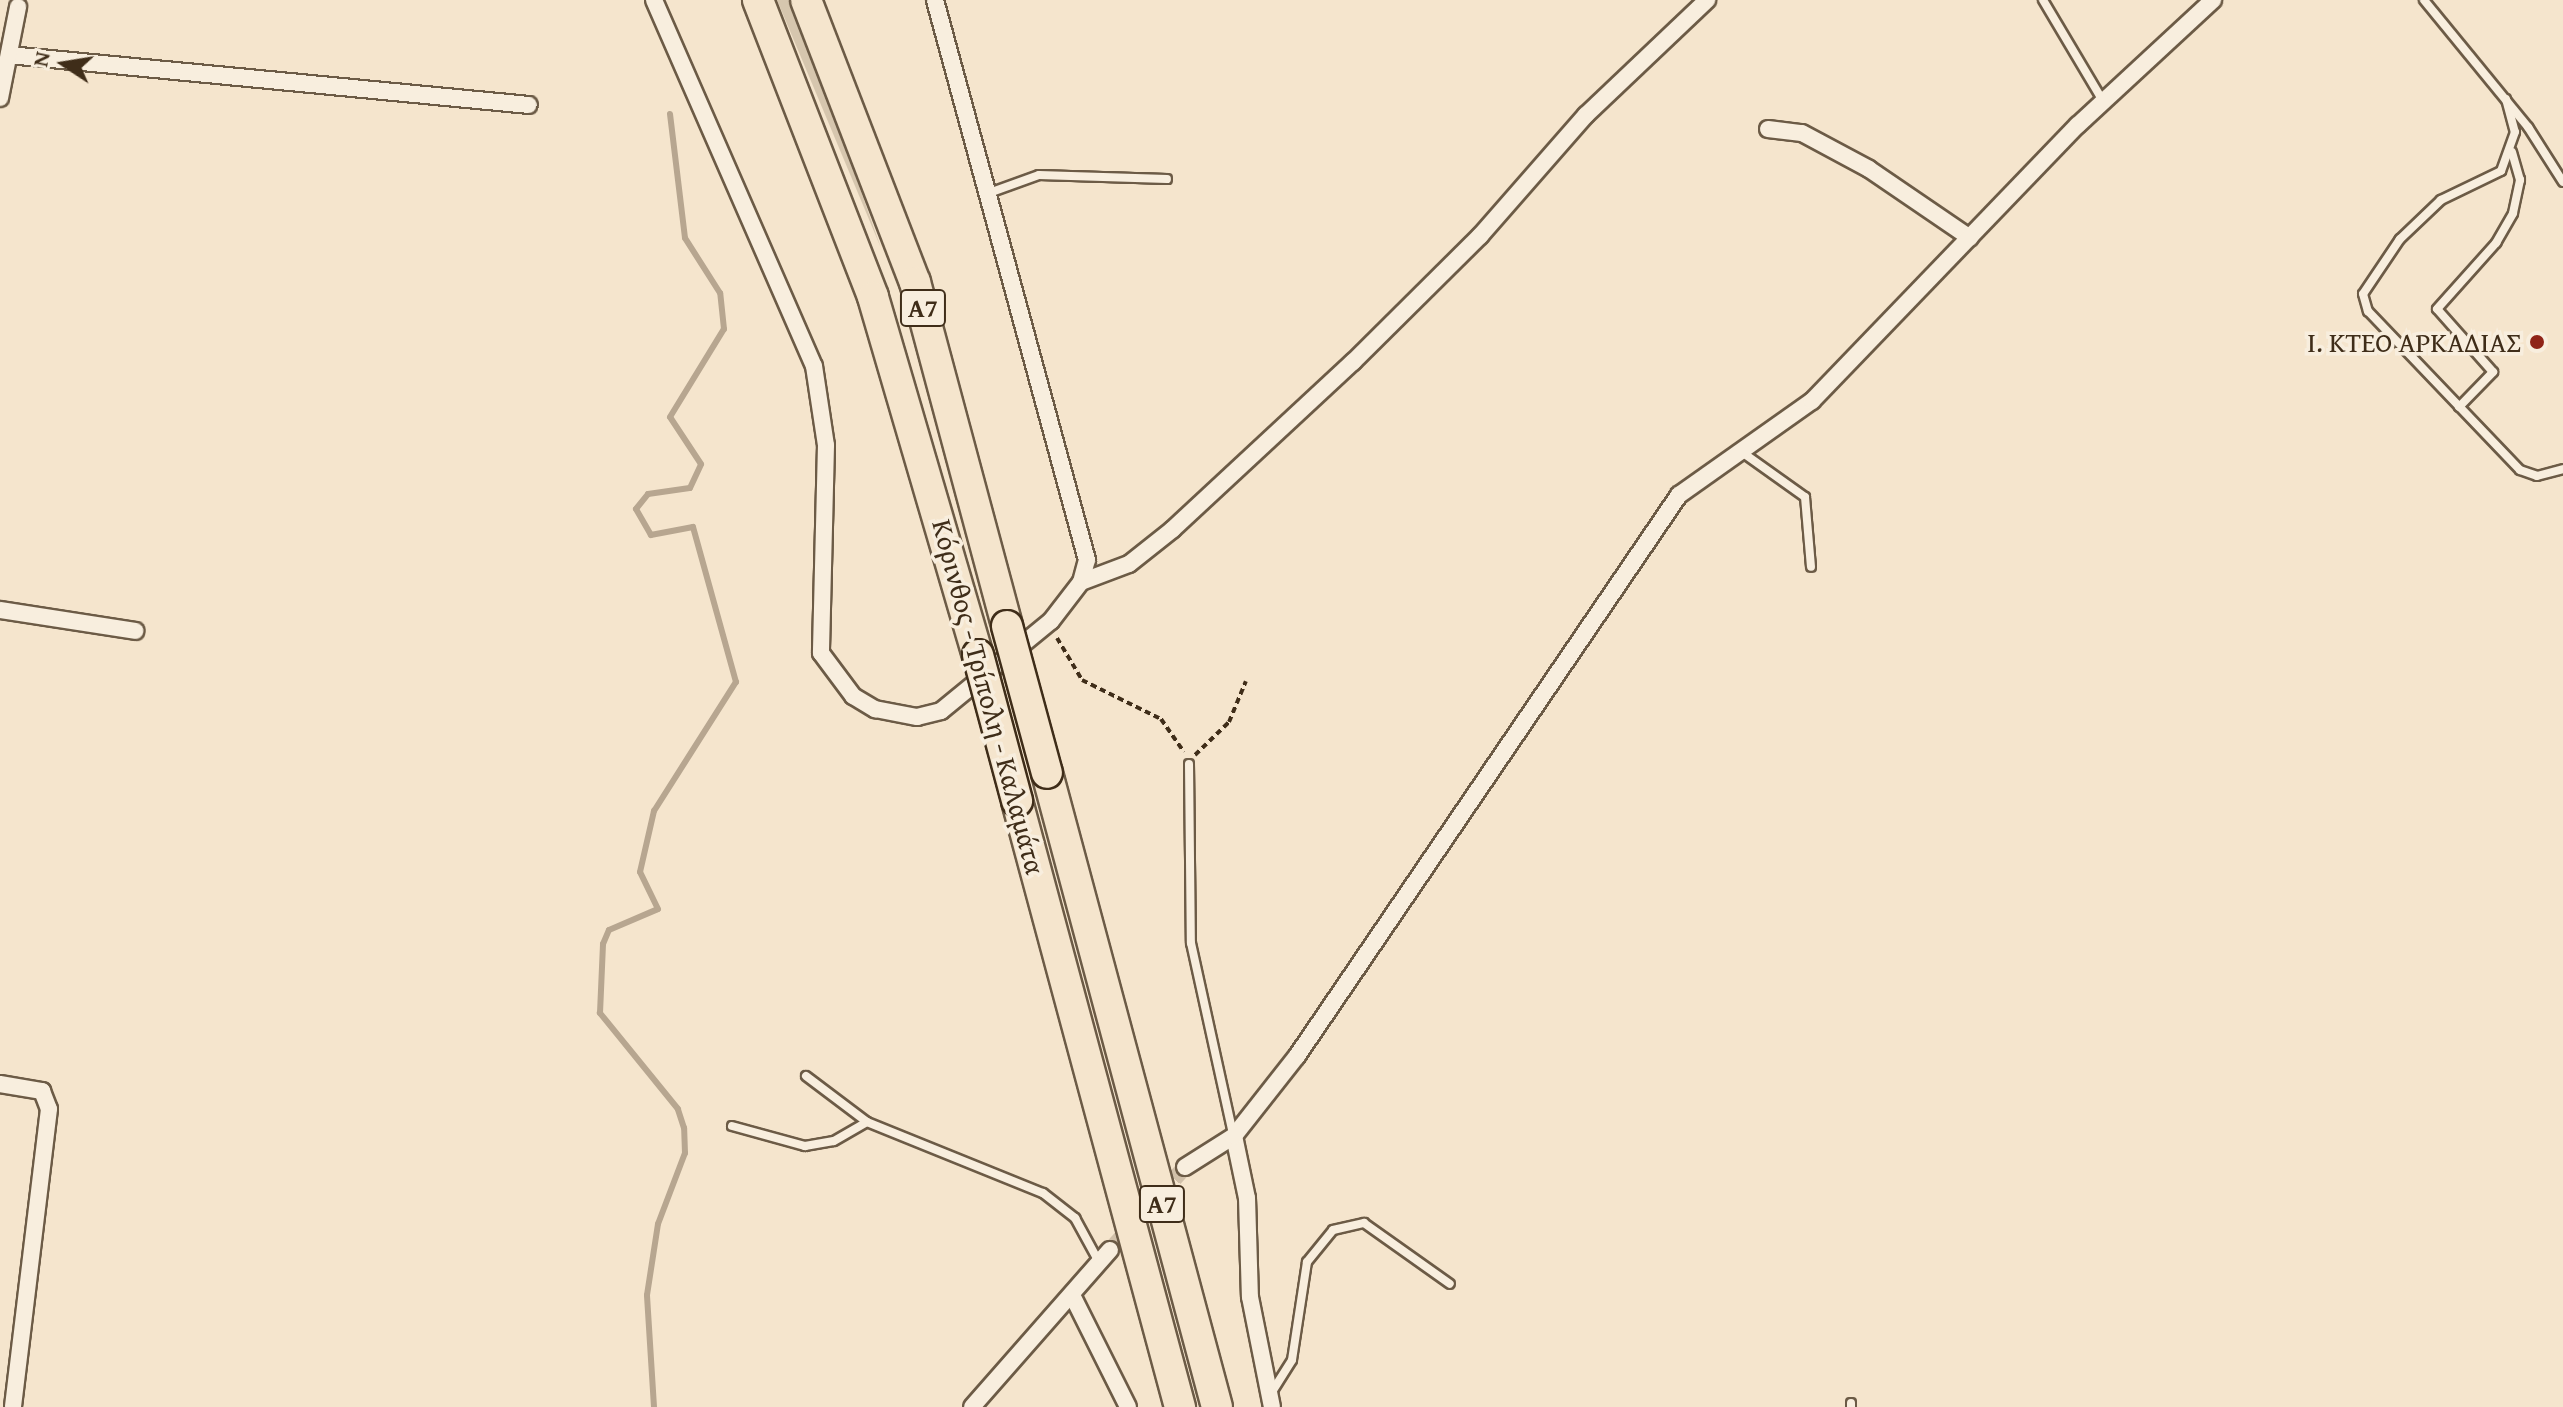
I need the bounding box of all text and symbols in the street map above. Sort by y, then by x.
north arrow [24,24,104,104]
text: N [23,48,58,70]
road number: Α7 [899,286,947,330]
place label: Ι. ΚΤΕΟ ΑΡΚΑΔΙΑΣ [2307,325,2521,359]
marker: Ι. ΚΤΕΟ ΑΡΚΑΔΙΑΣ [2528,333,2546,351]
street label: Κόρινθος - Τρίπολη - Καλαμάτα [925,516,1053,878]
road number: Α7 [1138,1182,1186,1226]

